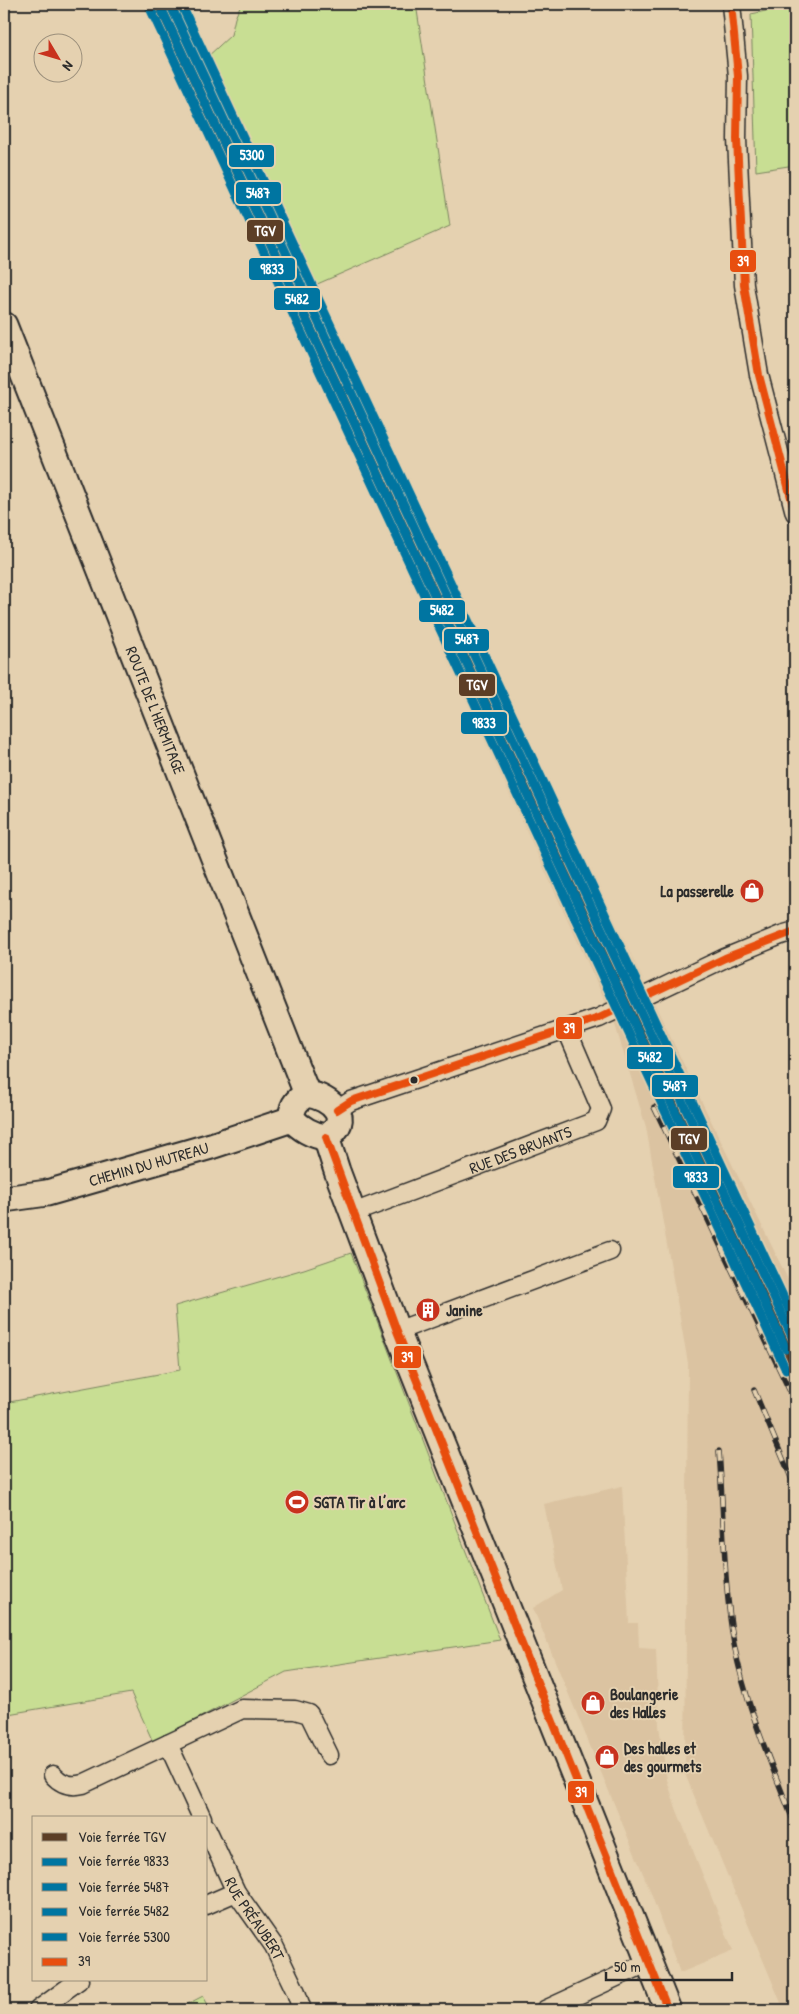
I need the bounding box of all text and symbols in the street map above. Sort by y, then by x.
north arrow [32,32,82,82]
text: N [59,58,78,76]
line badge: 5300 [228,144,275,168]
text: 5300 [240,145,265,164]
line badge: 5487 [235,181,282,205]
text: 5487 [246,183,270,202]
line badge: TGV [246,219,284,243]
text: TGV [253,221,277,240]
line badge: 39 [729,249,757,273]
text: 39 [737,251,750,270]
line badge: 9833 [248,257,296,281]
text: 9833 [260,259,285,278]
line badge: 5482 [273,287,321,311]
text: 5482 [285,289,309,308]
line badge: 5482 [418,599,466,623]
text: 5482 [430,600,454,619]
line badge: 5487 [443,628,490,652]
text: 5487 [455,629,479,648]
street label: ROUTE DE L'HERMITAGE [121,643,191,777]
line badge: TGV [458,673,496,697]
text: TGV [465,675,489,694]
line badge: 9833 [460,711,508,735]
text: 9833 [472,713,497,732]
shop icon: La passerelle [739,878,765,904]
place label: La passerelle [660,880,735,903]
line badge: 39 [555,1016,583,1040]
text: 39 [563,1018,576,1037]
line badge: 5482 [626,1046,674,1070]
text: 5482 [638,1047,662,1066]
line badge: 5487 [651,1074,699,1098]
unlabelled marker [409,1075,419,1085]
text: 5487 [663,1076,687,1095]
street label: RUE DES BRUANTS [466,1120,575,1179]
line badge: TGV [670,1127,708,1151]
text: TGV [677,1129,701,1148]
street label: CHEMIN DU HUTREAU [86,1136,211,1192]
line badge: 9833 [672,1165,720,1189]
text: 9833 [684,1167,709,1186]
building icon: Janine [415,1297,441,1323]
place label: Janine [446,1299,483,1321]
line badge: 39 [393,1345,422,1369]
text: 39 [401,1347,414,1366]
sports icon: SGTA Tir à l’arc [284,1489,310,1515]
place label: SGTA Tir à l’arc [314,1491,406,1513]
place label: Boulangerie des Halles [610,1683,679,1723]
shop icon: Boulangerie des Halles [580,1690,606,1716]
place label: Des halles et des gourmets [624,1737,702,1778]
shop icon: Des halles et des gourmets [594,1744,620,1770]
line badge: 39 [567,1780,595,1804]
text: 39 [575,1782,588,1801]
legend [32,1816,208,1982]
text: Voie ferrée TGV [78,1826,167,1847]
text: Voie ferrée 9833 [78,1850,169,1871]
street label: RUE PRÉAUBERT [220,1873,290,1964]
text: Voie ferrée 5487 [78,1876,169,1897]
text: Voie ferrée 5482 [78,1900,169,1921]
text: Voie ferrée 5300 [78,1926,170,1947]
scale bar [606,1949,733,1981]
text: 39 [78,1950,91,1971]
text: 50 m [614,1956,641,1977]

